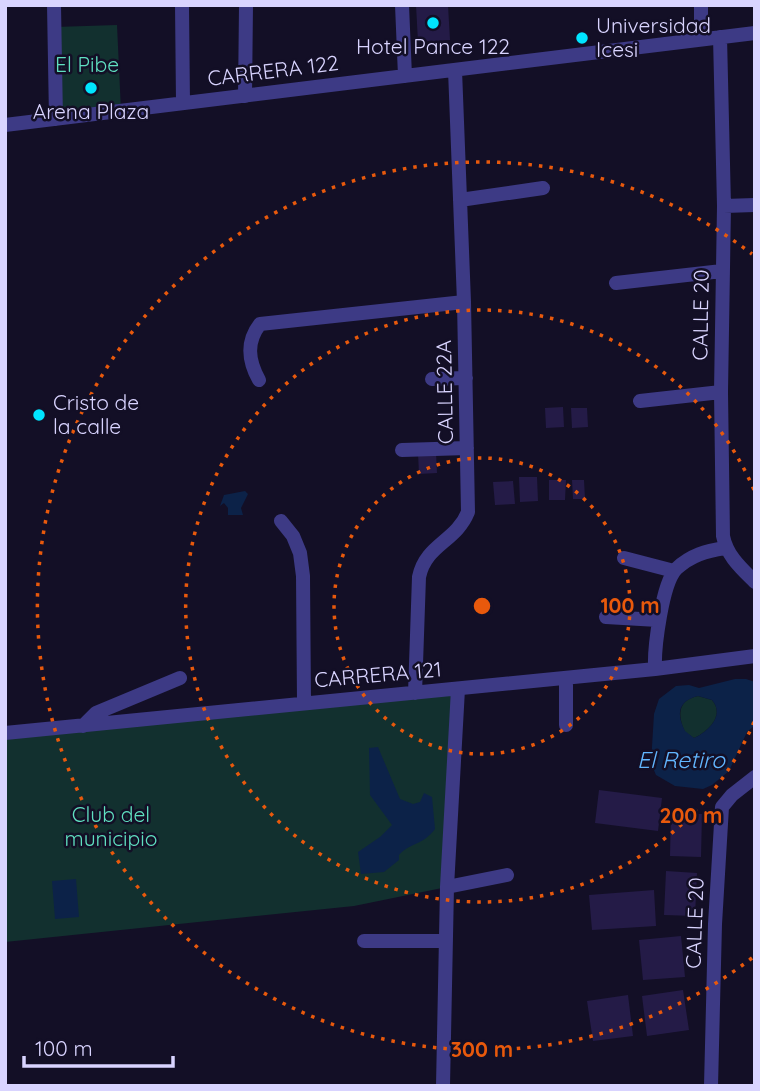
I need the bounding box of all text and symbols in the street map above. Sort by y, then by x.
place label: Universidad Icesi [596,12,711,62]
marker: Hotel Pance 122 [425,15,441,31]
marker: Universidad Icesi [574,30,590,46]
place label: Hotel Pance 122 [356,33,510,59]
street label: CARRERA 122 [206,49,340,91]
park label: El Pibe [55,51,119,77]
marker: Arena Plaza [83,80,99,96]
place label: Arena Plaza [33,98,149,124]
street label: CALLE 20 [686,269,714,361]
street label: CALLE 22A [430,340,458,444]
place label: Cristo de la calle [53,389,139,439]
marker: Cristo de la calle [31,407,47,423]
text: 100 m [600,592,660,618]
centre of rings [470,594,494,618]
street label: CARRERA 121 [313,655,443,693]
water label: El Retiro [637,745,726,774]
park label: Club del municipio [64,801,158,851]
text: 200 m [660,802,722,828]
street label: CALLE 20 [679,877,709,969]
scale bar [24,1024,173,1068]
text: 100 m [35,1035,93,1061]
text: 300 m [451,1036,513,1062]

